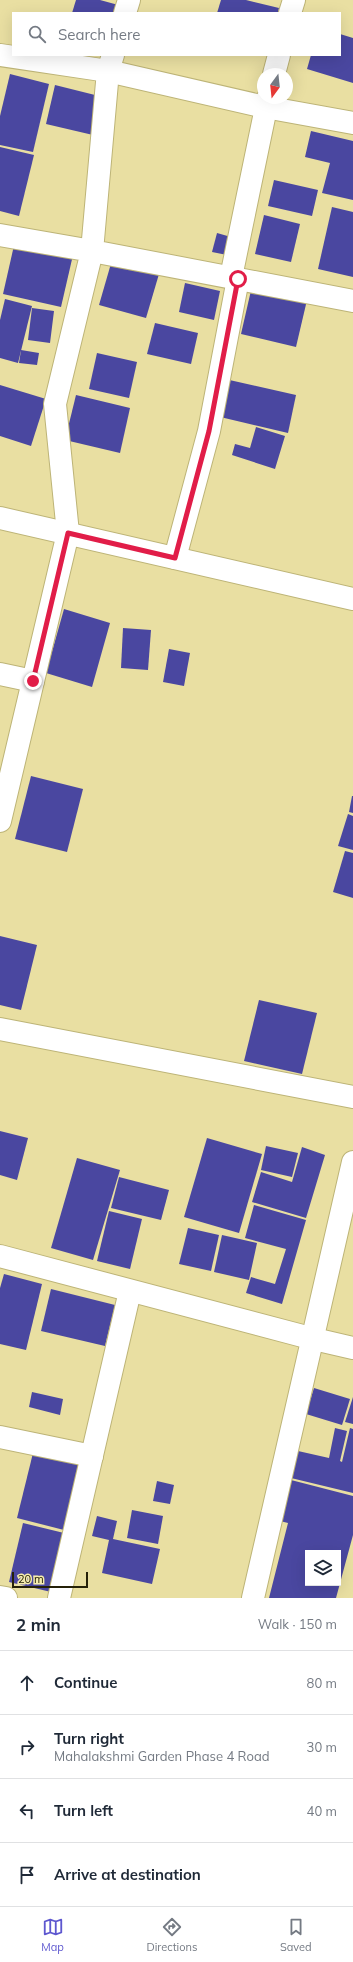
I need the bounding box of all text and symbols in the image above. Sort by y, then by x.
search box [12,12,341,56]
icon: search [26,23,48,45]
text: Search here [58,25,140,44]
north arrow [257,68,293,104]
route start [229,270,247,288]
route end [24,672,42,690]
map controls [305,1550,341,1586]
button: layers [305,1550,341,1586]
scale bar [12,1570,88,1589]
text: 20 m [18,1572,44,1586]
text: 2 min [16,1614,61,1635]
text: Walk · 150 m [258,1616,337,1632]
icon: ahead [16,1672,38,1694]
text: Continue [54,1673,117,1692]
text: 80 m [307,1675,337,1691]
text: Turn right [54,1729,124,1748]
icon: right [16,1736,38,1758]
text: 30 m [307,1739,337,1755]
text: Mahalakshmi Garden Phase 4 Road [54,1748,270,1764]
icon: left [16,1800,38,1822]
text: Turn left [54,1801,113,1820]
text: 40 m [307,1803,337,1819]
icon: arrive [16,1864,38,1886]
text: Arrive at destination [54,1865,201,1884]
tab: Map [41,1916,64,1954]
tab: Directions [147,1916,197,1954]
tab: Saved [280,1916,312,1954]

